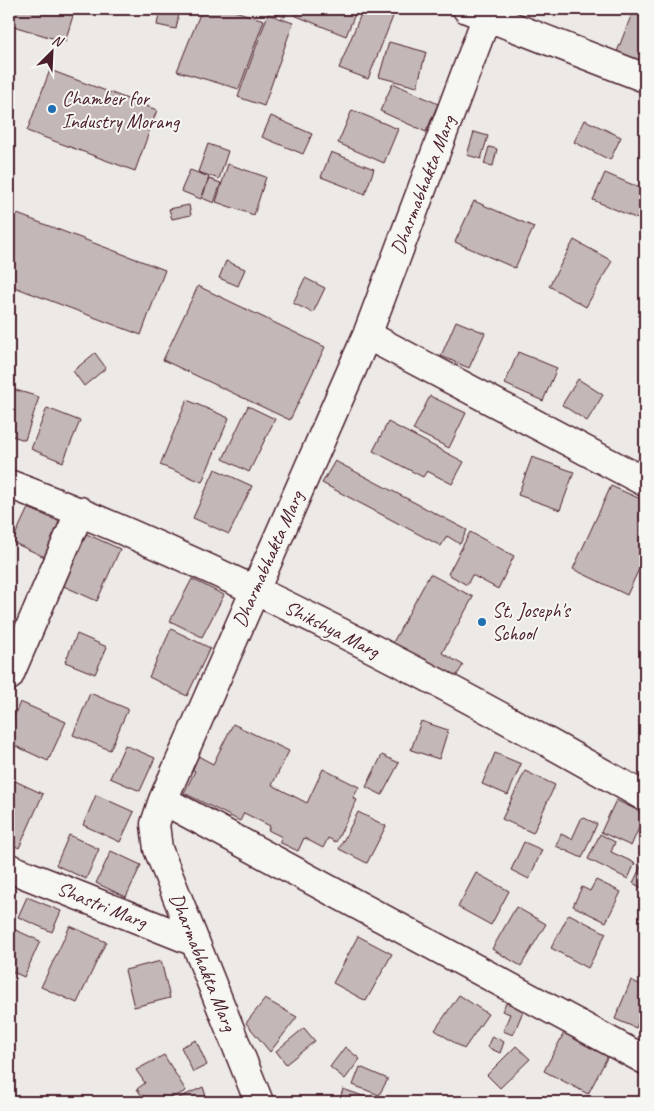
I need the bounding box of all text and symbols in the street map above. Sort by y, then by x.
north arrow [28,28,78,78]
text: N [50,31,67,51]
place label: Chamber for Industry Morang [62,86,181,134]
marker: Chamber for Industry Morang [46,103,58,115]
street label: Dharmabhakta Marg [385,110,462,258]
street label: Dharmabhakta Marg [227,485,310,631]
street label: Shikshya Marg [280,594,384,664]
place label: St, Joseph's School [492,598,572,646]
marker: St, Joseph's School [476,616,488,628]
street label: Shastri Marg [54,876,152,935]
street label: Dharmabhakta Marg [164,889,243,1036]

